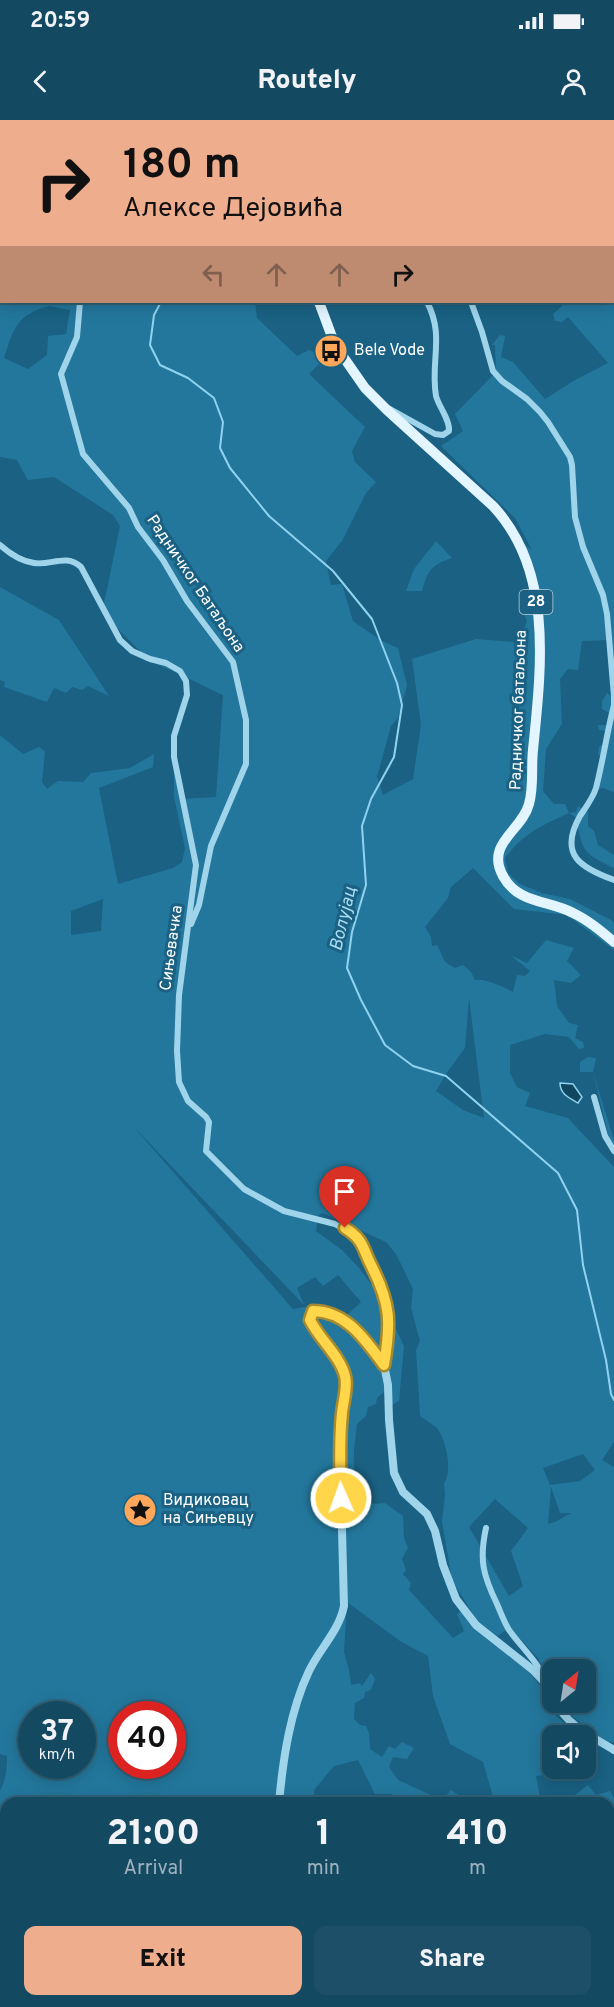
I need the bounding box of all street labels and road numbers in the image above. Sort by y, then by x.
street label: Радничког Батаљона [141,511,249,657]
road number: 28 [520,590,552,614]
street label: Радничког батаљона [506,630,532,790]
street label: Сињевачка [156,904,188,992]

